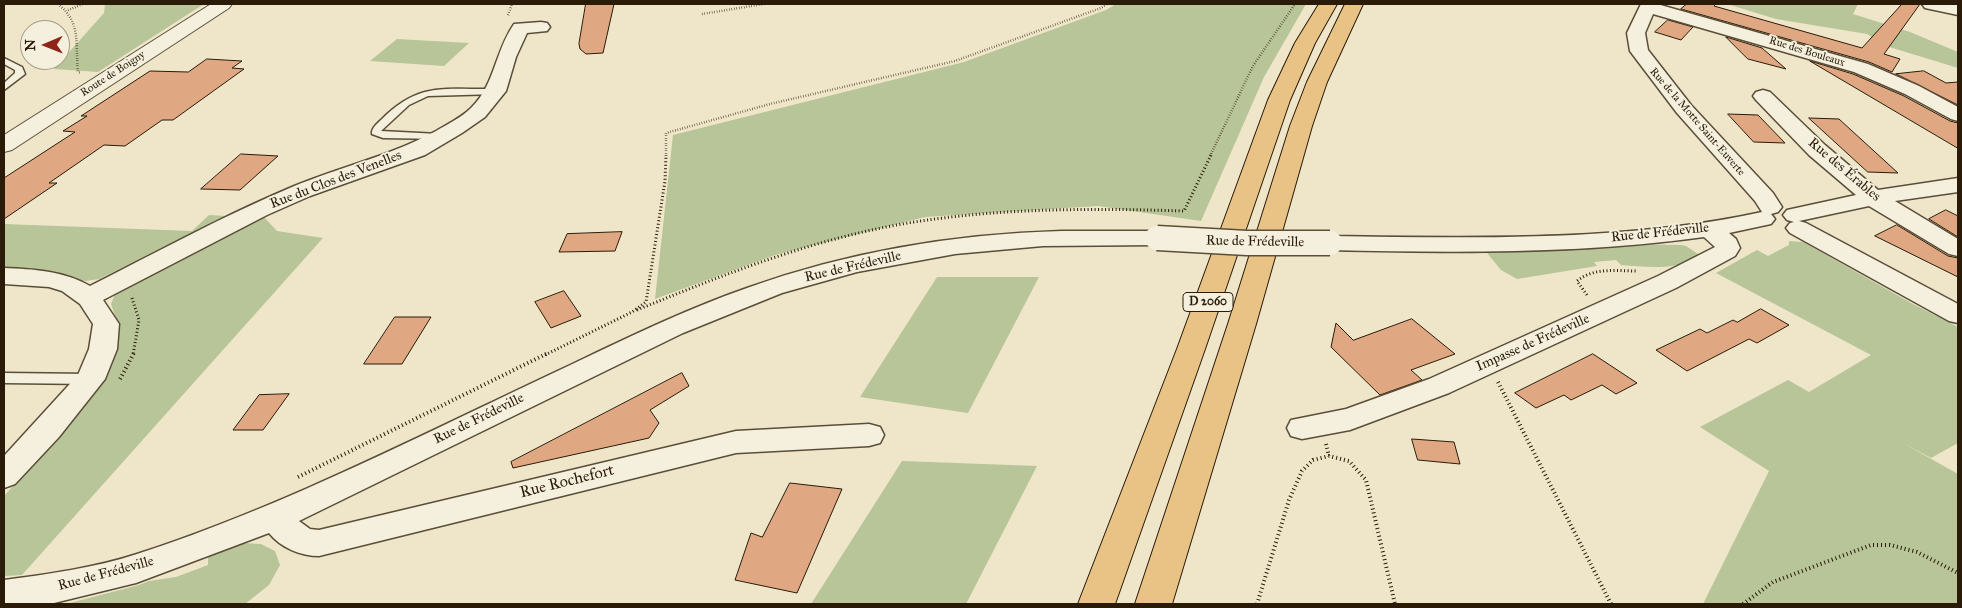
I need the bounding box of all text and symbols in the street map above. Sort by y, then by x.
north arrow [20,20,70,70]
street label: Rue des Bouleaux [1767,34,1847,70]
text: N [22,39,39,51]
street label: Route de Boigny [78,48,148,100]
street label: Rue de la Motte Saint-Euverte [1646,65,1748,179]
street label: Rue des Érables [1804,135,1884,205]
street label: Rue du Clos des Venelles [268,147,404,213]
street label: Rue de Frédeville [1610,219,1710,247]
street label: Rue de Frédeville [1206,233,1304,251]
street label: Rue de Frédeville [803,248,903,286]
road number: D 2060 [1183,292,1233,312]
street label: Impasse de Frédeville [1474,310,1592,376]
street label: Rue de Frédeville [431,390,527,448]
street label: Rue Rochefort [518,461,616,503]
street label: Rue de Frédeville [56,553,156,595]

